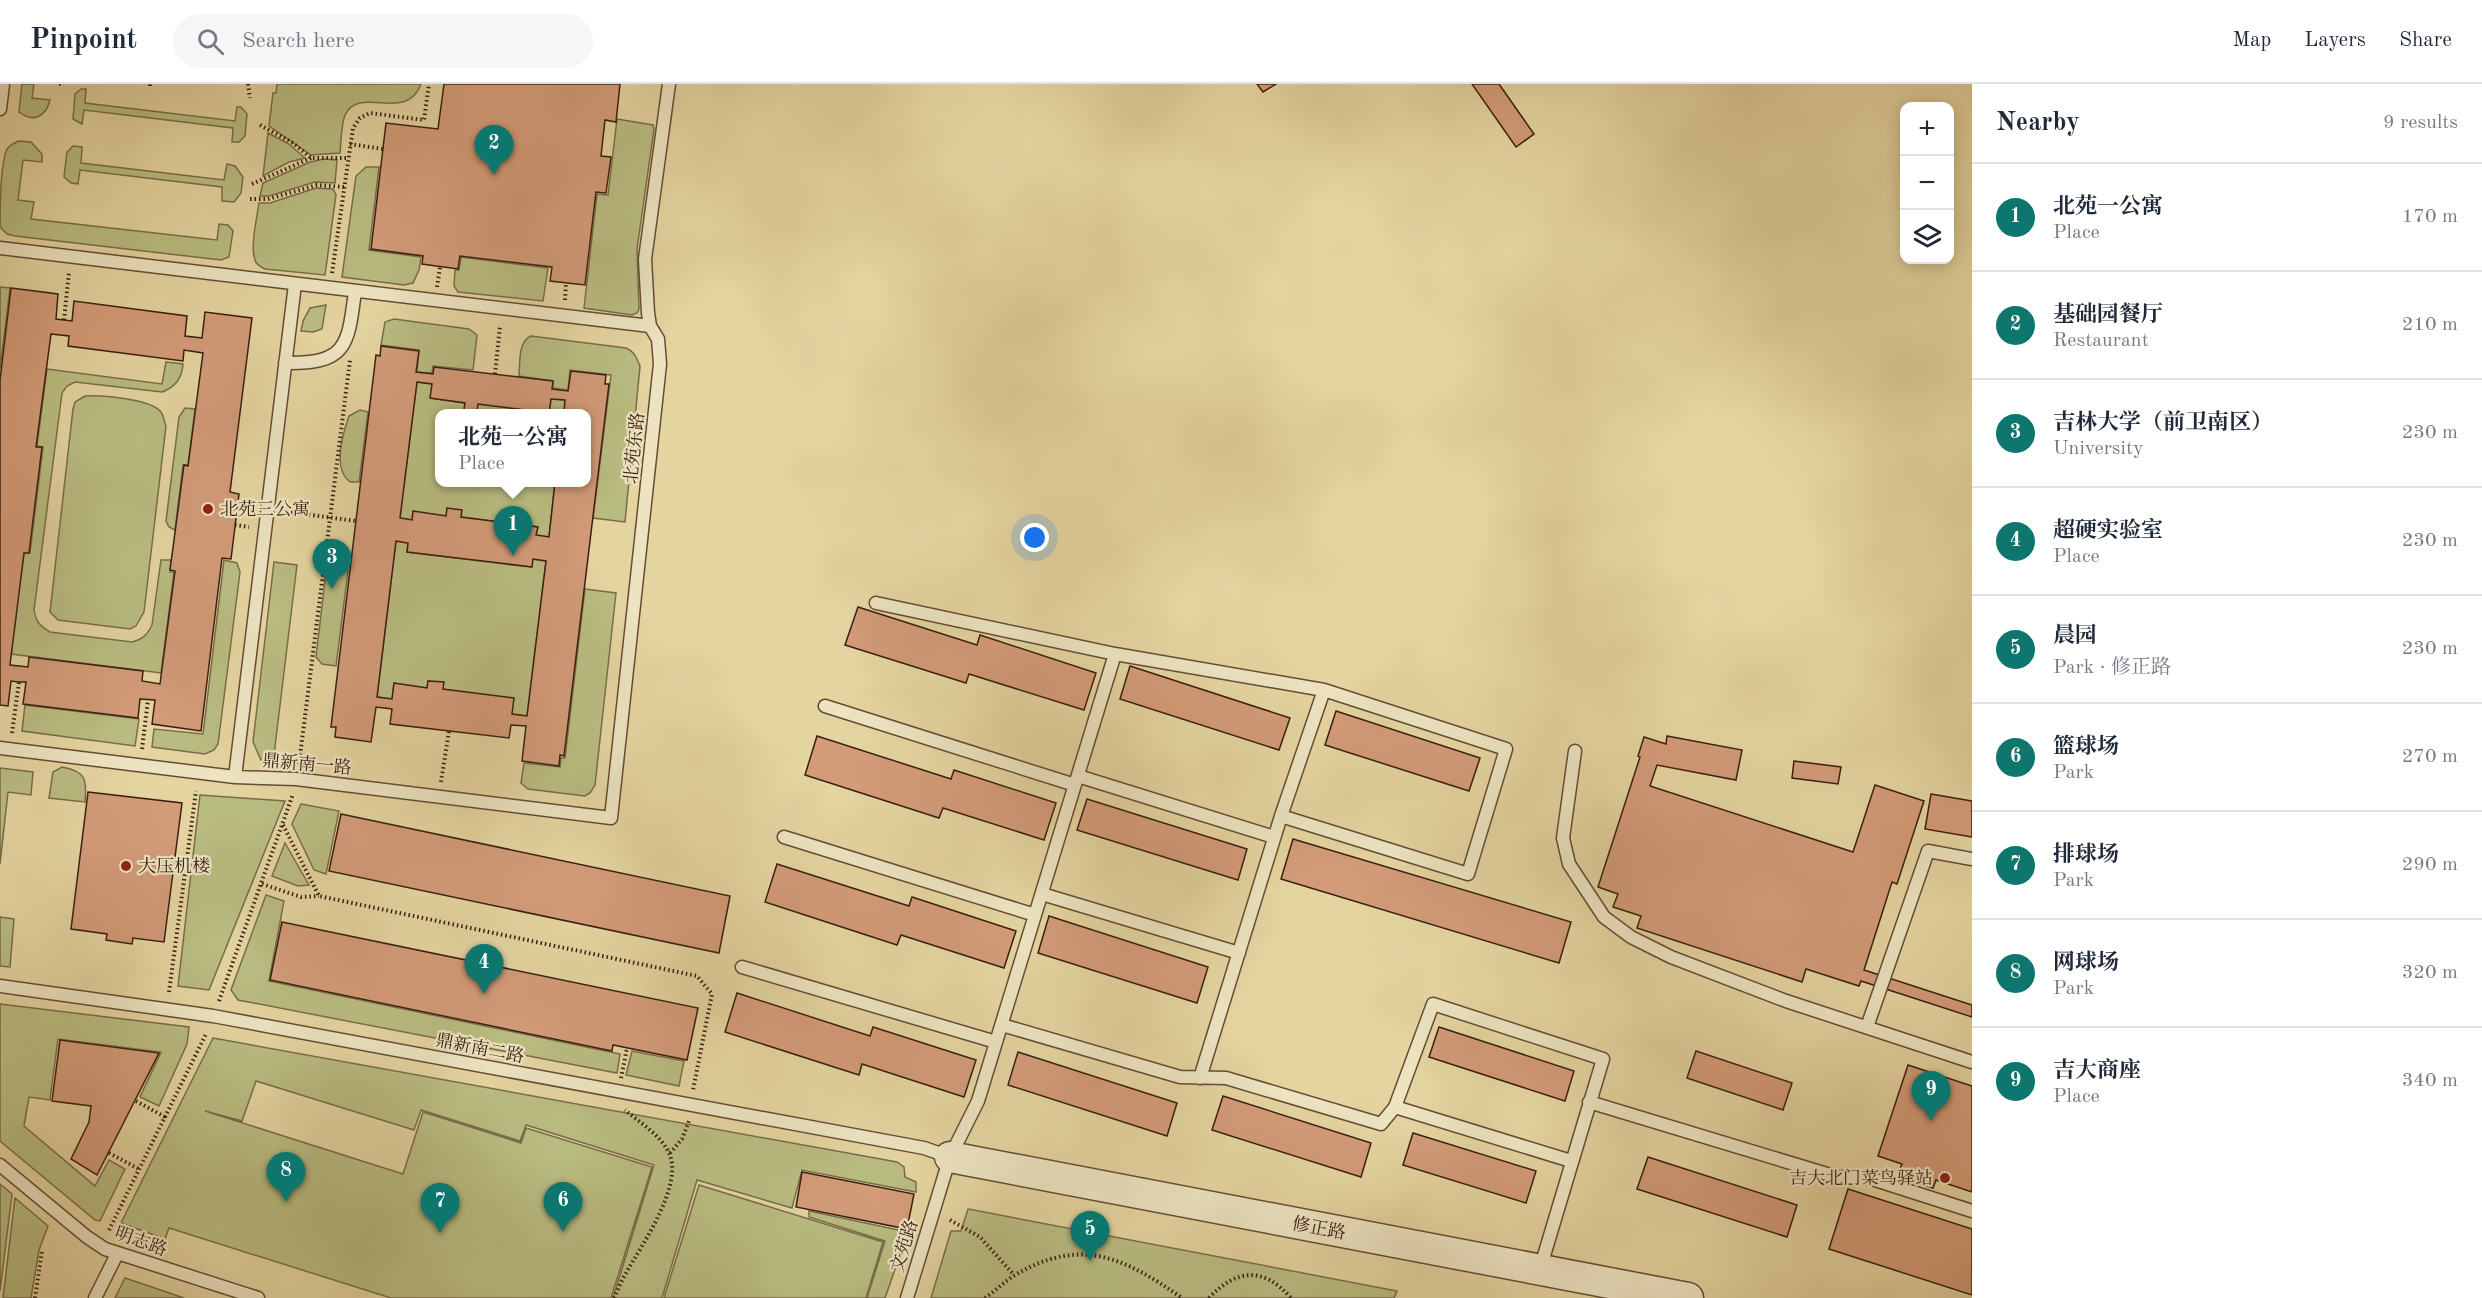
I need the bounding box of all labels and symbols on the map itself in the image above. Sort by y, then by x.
pin: 2 [474,126,514,175]
street label: 北苑东路 [620,411,648,485]
place label: 北苑三公寓 [220,499,310,519]
marker: 北苑三公寓 [201,502,215,516]
pin: 1 [494,506,532,556]
your location [1020,523,1049,552]
pin: 3 [312,540,352,589]
street label: 鼎新南一路 [261,750,353,778]
place label: 大压机楼 [138,856,210,876]
marker: 大压机楼 [119,859,133,873]
pin: 4 [464,944,504,994]
street label: 鼎新南二路 [434,1030,526,1066]
pin: 9 [1912,1072,1950,1121]
pin: 8 [266,1152,306,1202]
place label: 吉大北门菜鸟驿站 [1789,1168,1933,1188]
marker: 吉大北门菜鸟驿站 [1938,1171,1952,1185]
pin: 6 [544,1182,582,1232]
pin: 7 [420,1184,460,1233]
pin: 5 [1070,1212,1110,1261]
street label: 修正路 [1291,1213,1347,1243]
street label: 文苑路 [887,1217,921,1275]
street label: 明志路 [112,1222,170,1260]

